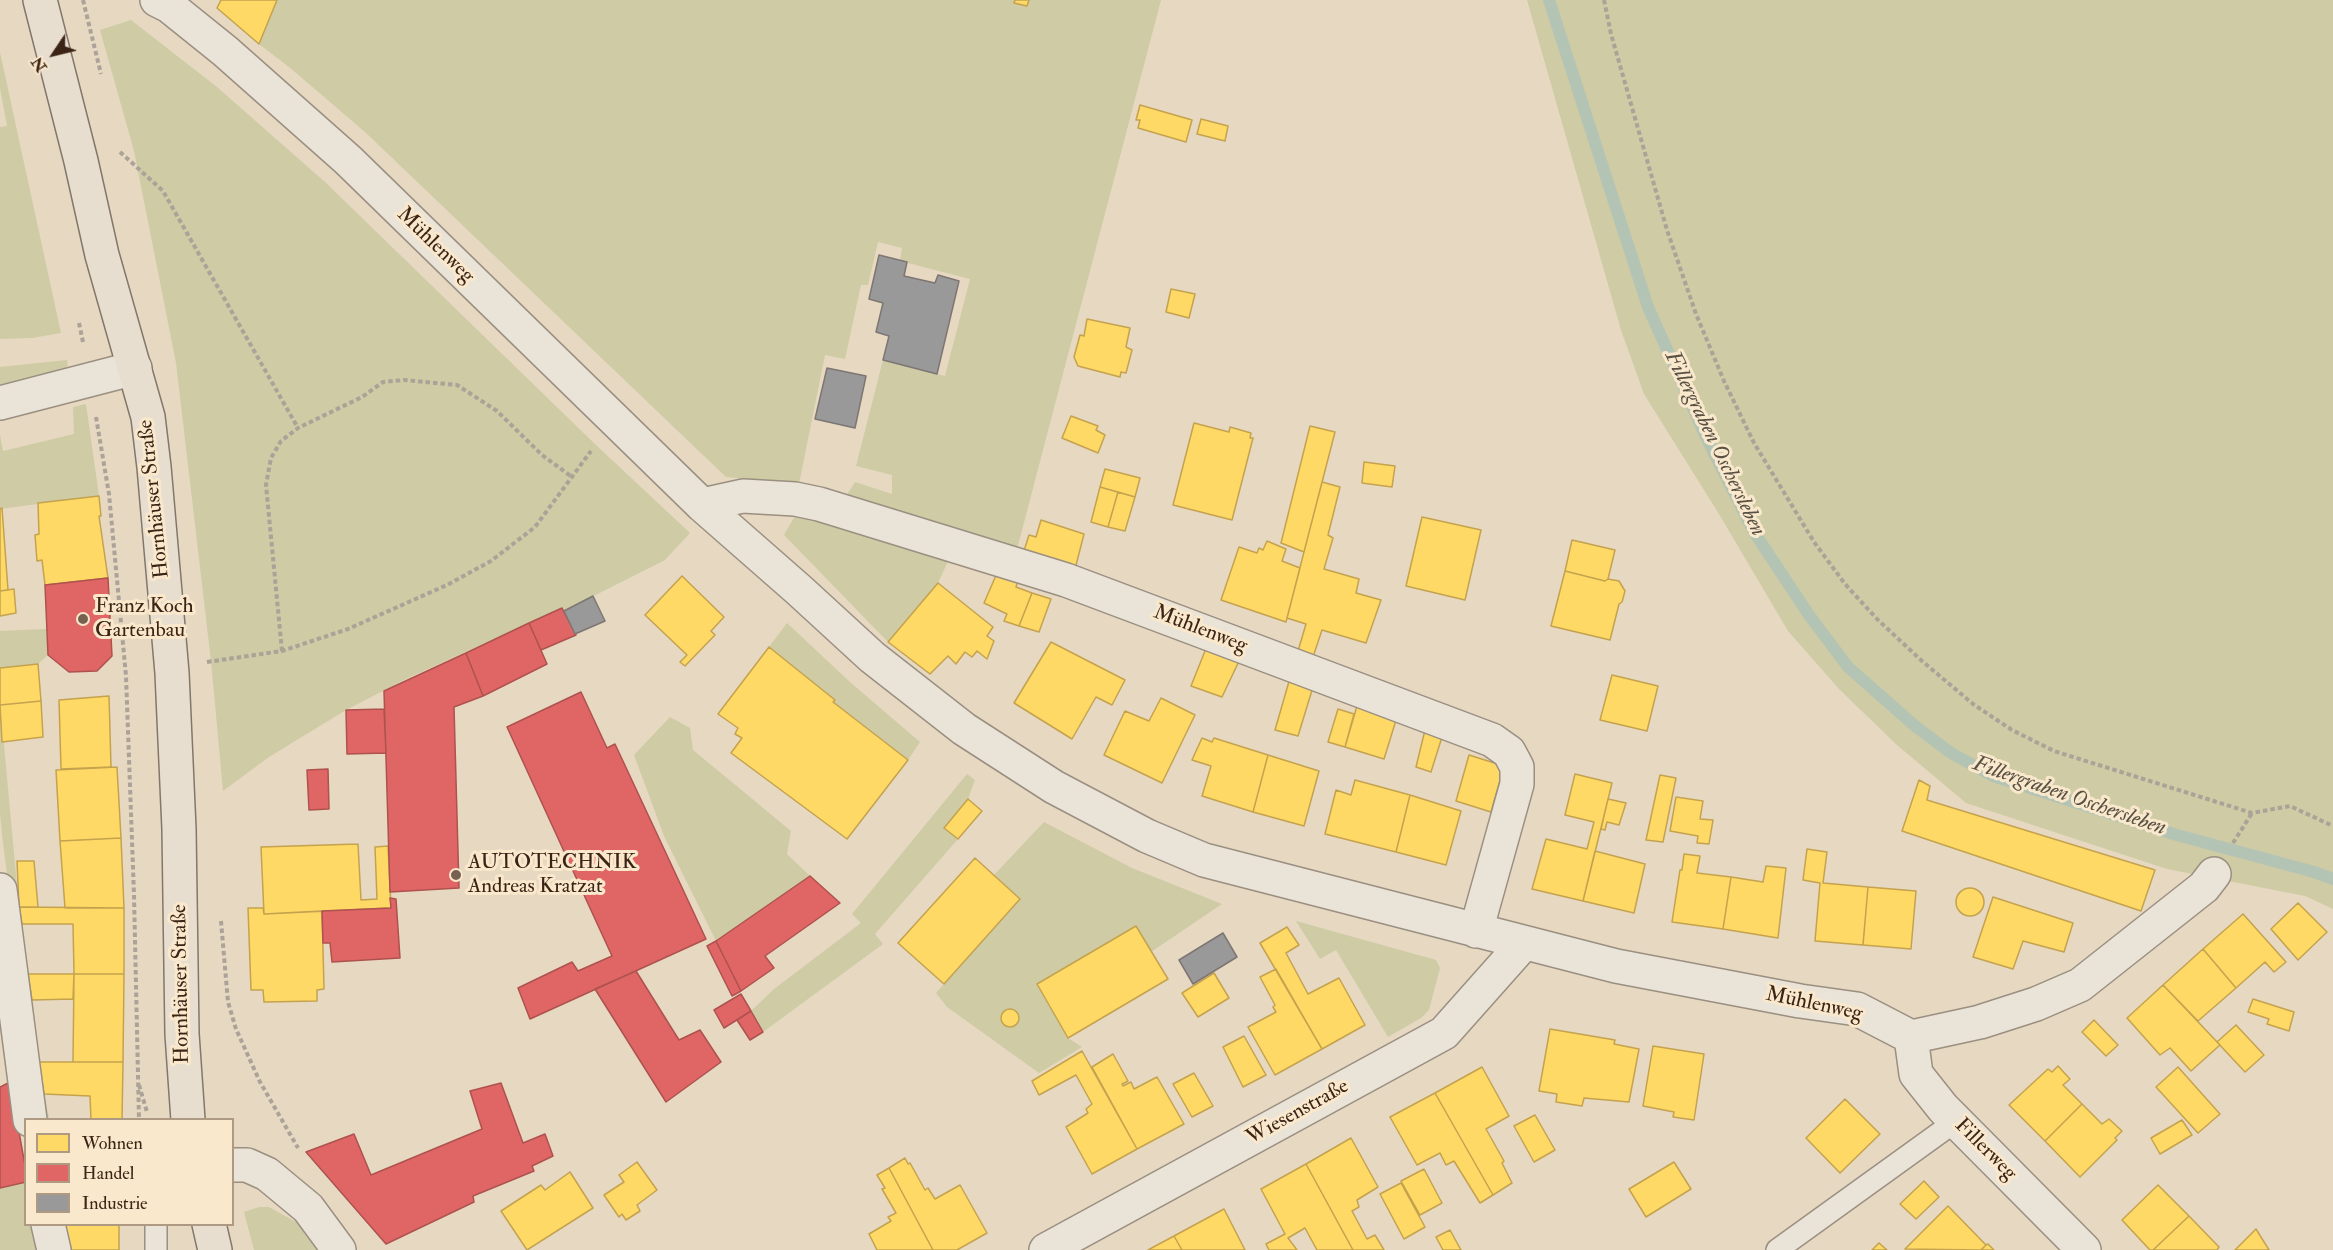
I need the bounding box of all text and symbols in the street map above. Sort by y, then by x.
north arrow [24,24,84,84]
text: N [27,53,52,76]
street label: Mühlenweg [391,203,479,289]
water label: Fillergraben Oschersleben [1658,347,1770,541]
street label: Hornhäuser Straße [134,418,176,580]
place label: Franz Koch Gartenbau [95,594,193,644]
street label: Mühlenweg [1150,601,1250,659]
marker: Franz Koch Gartenbau [76,612,90,626]
water label: Fillergraben Oschersleben [1969,752,2169,842]
place label: AUTOTECHNIK Andreas Kratzat [468,850,636,900]
marker: AUTOTECHNIK Andreas Kratzat [449,868,463,882]
street label: Hornhäuser Straße [168,904,196,1064]
street label: Mühlenweg [1763,982,1865,1028]
street label: Wiesenstraße [1242,1075,1354,1151]
street label: Fillerweg [1949,1114,2021,1186]
legend [24,1118,234,1226]
text: Wohnen [82,1132,143,1155]
text: Handel [82,1162,134,1185]
text: Industrie [82,1192,148,1215]

